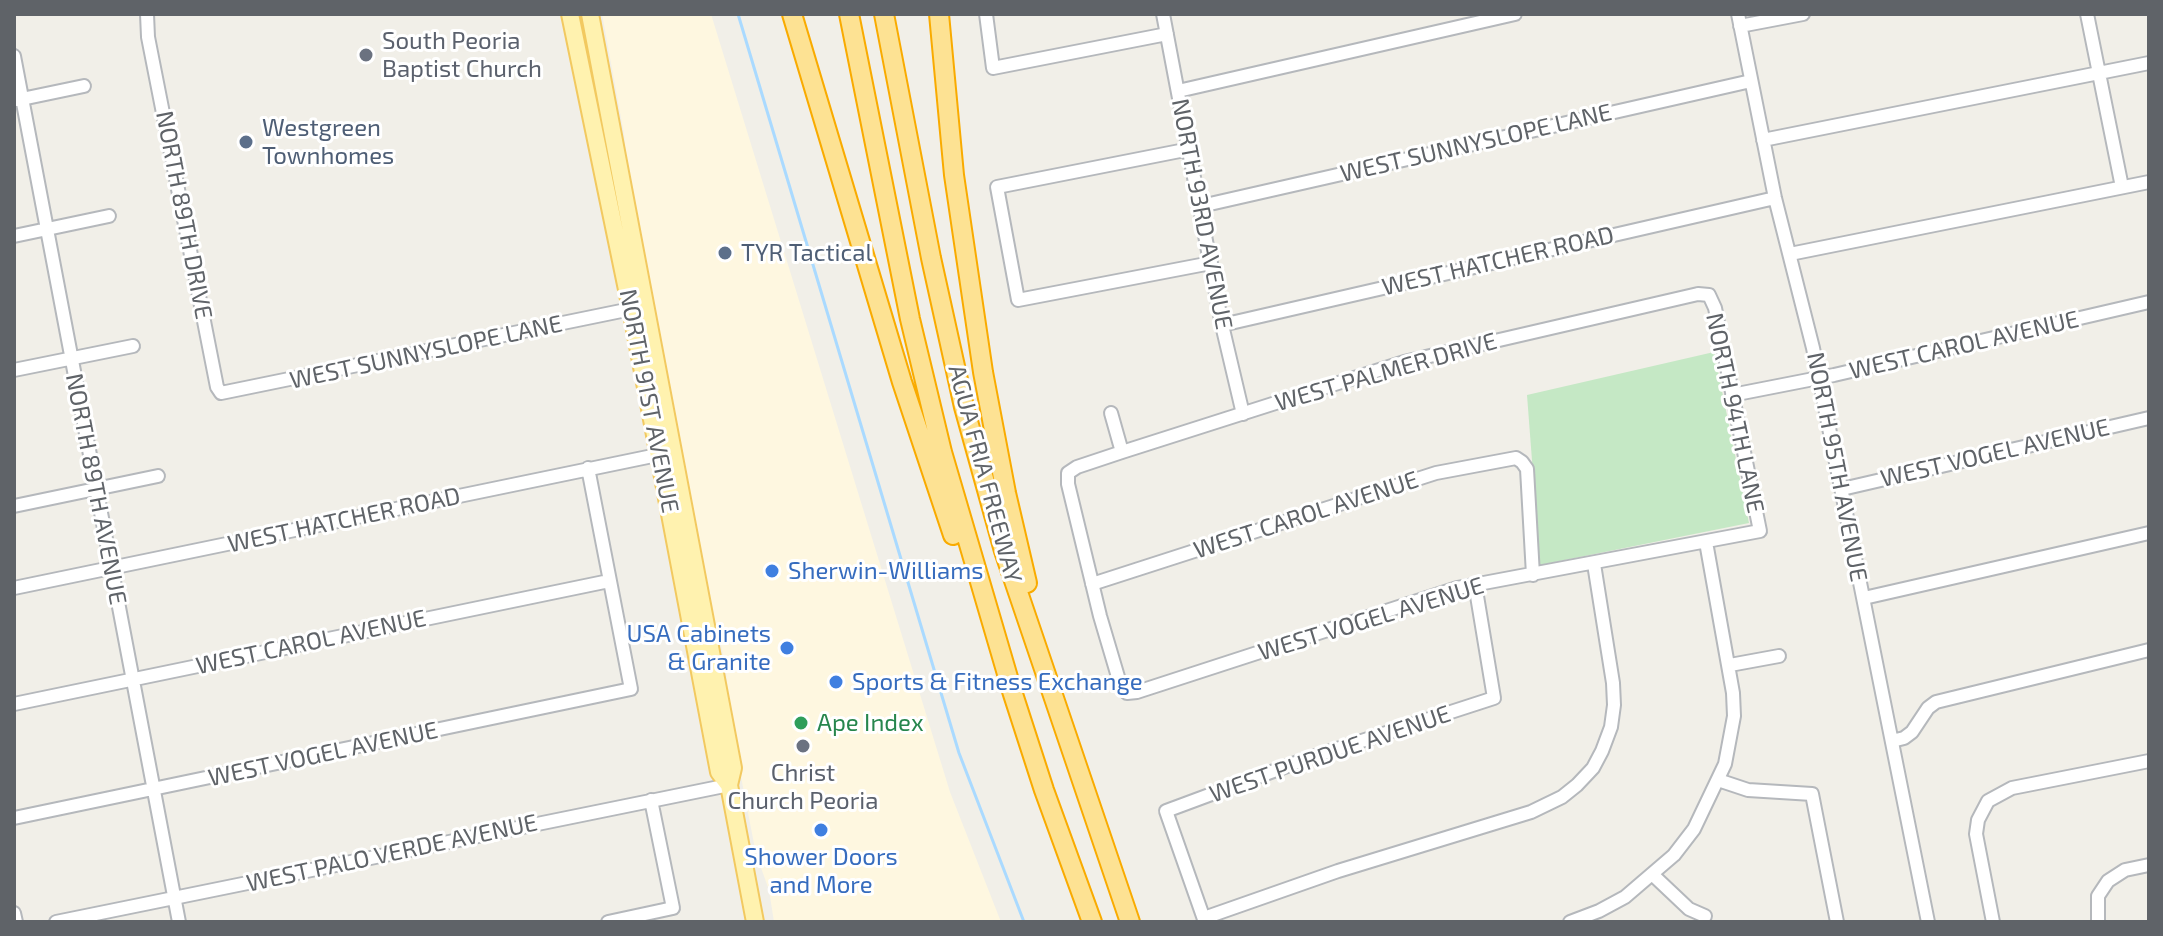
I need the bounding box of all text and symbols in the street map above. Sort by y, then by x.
place label: South Peoria Baptist Church [382,27,542,83]
marker: South Peoria Baptist Church [357,46,375,64]
street label: NORTH 93RD AVENUE [1165,96,1239,332]
street label: WEST SUNNYSLOPE LANE [1337,98,1615,188]
street label: NORTH 89TH DRIVE [150,108,218,322]
place label: Westgreen Townhomes [262,114,394,170]
marker: Westgreen Townhomes [237,133,255,151]
street label: WEST HATCHER ROAD [1379,220,1617,302]
place label: TYR Tactical [741,239,873,267]
marker: TYR Tactical [716,244,734,262]
street label: NORTH 91ST AVENUE [613,287,685,515]
street label: WEST CAROL AVENUE [1846,305,2082,385]
street label: WEST SUNNYSLOPE LANE [287,309,565,395]
street label: NORTH 94TH LANE [1700,310,1770,516]
street label: WEST PALMER DRIVE [1272,327,1500,417]
street label: NORTH 95TH AVENUE [1801,350,1873,584]
street label: AGUA FRIA FREEWAY [942,362,1028,586]
street label: NORTH 89TH AVENUE [59,371,133,607]
street label: WEST VOGEL AVENUE [1878,413,2112,493]
street label: WEST CAROL AVENUE [1190,465,1422,565]
street label: WEST HATCHER ROAD [225,481,463,559]
place label: Sherwin-Williams [788,557,983,585]
marker: Sherwin-Williams [763,562,781,580]
street label: WEST VOGEL AVENUE [1255,571,1487,667]
street label: WEST CAROL AVENUE [193,604,429,680]
place label: USA Cabinets & Granite [627,620,771,676]
marker: USA Cabinets & Granite [778,639,796,657]
place label: Sports & Fitness Exchange [852,668,1143,696]
marker: Sports & Fitness Exchange [827,673,845,691]
street label: WEST PURDUE AVENUE [1206,699,1454,809]
place label: Ape Index [817,709,924,737]
marker: Ape Index [792,714,810,732]
street label: WEST VOGEL AVENUE [205,716,441,792]
marker: Christ Church Peoria [794,737,812,755]
place label: Christ Church Peoria [728,759,878,815]
street label: WEST PALO VERDE AVENUE [244,808,540,898]
marker: Shower Doors and More [812,821,830,839]
place label: Shower Doors and More [744,843,898,899]

